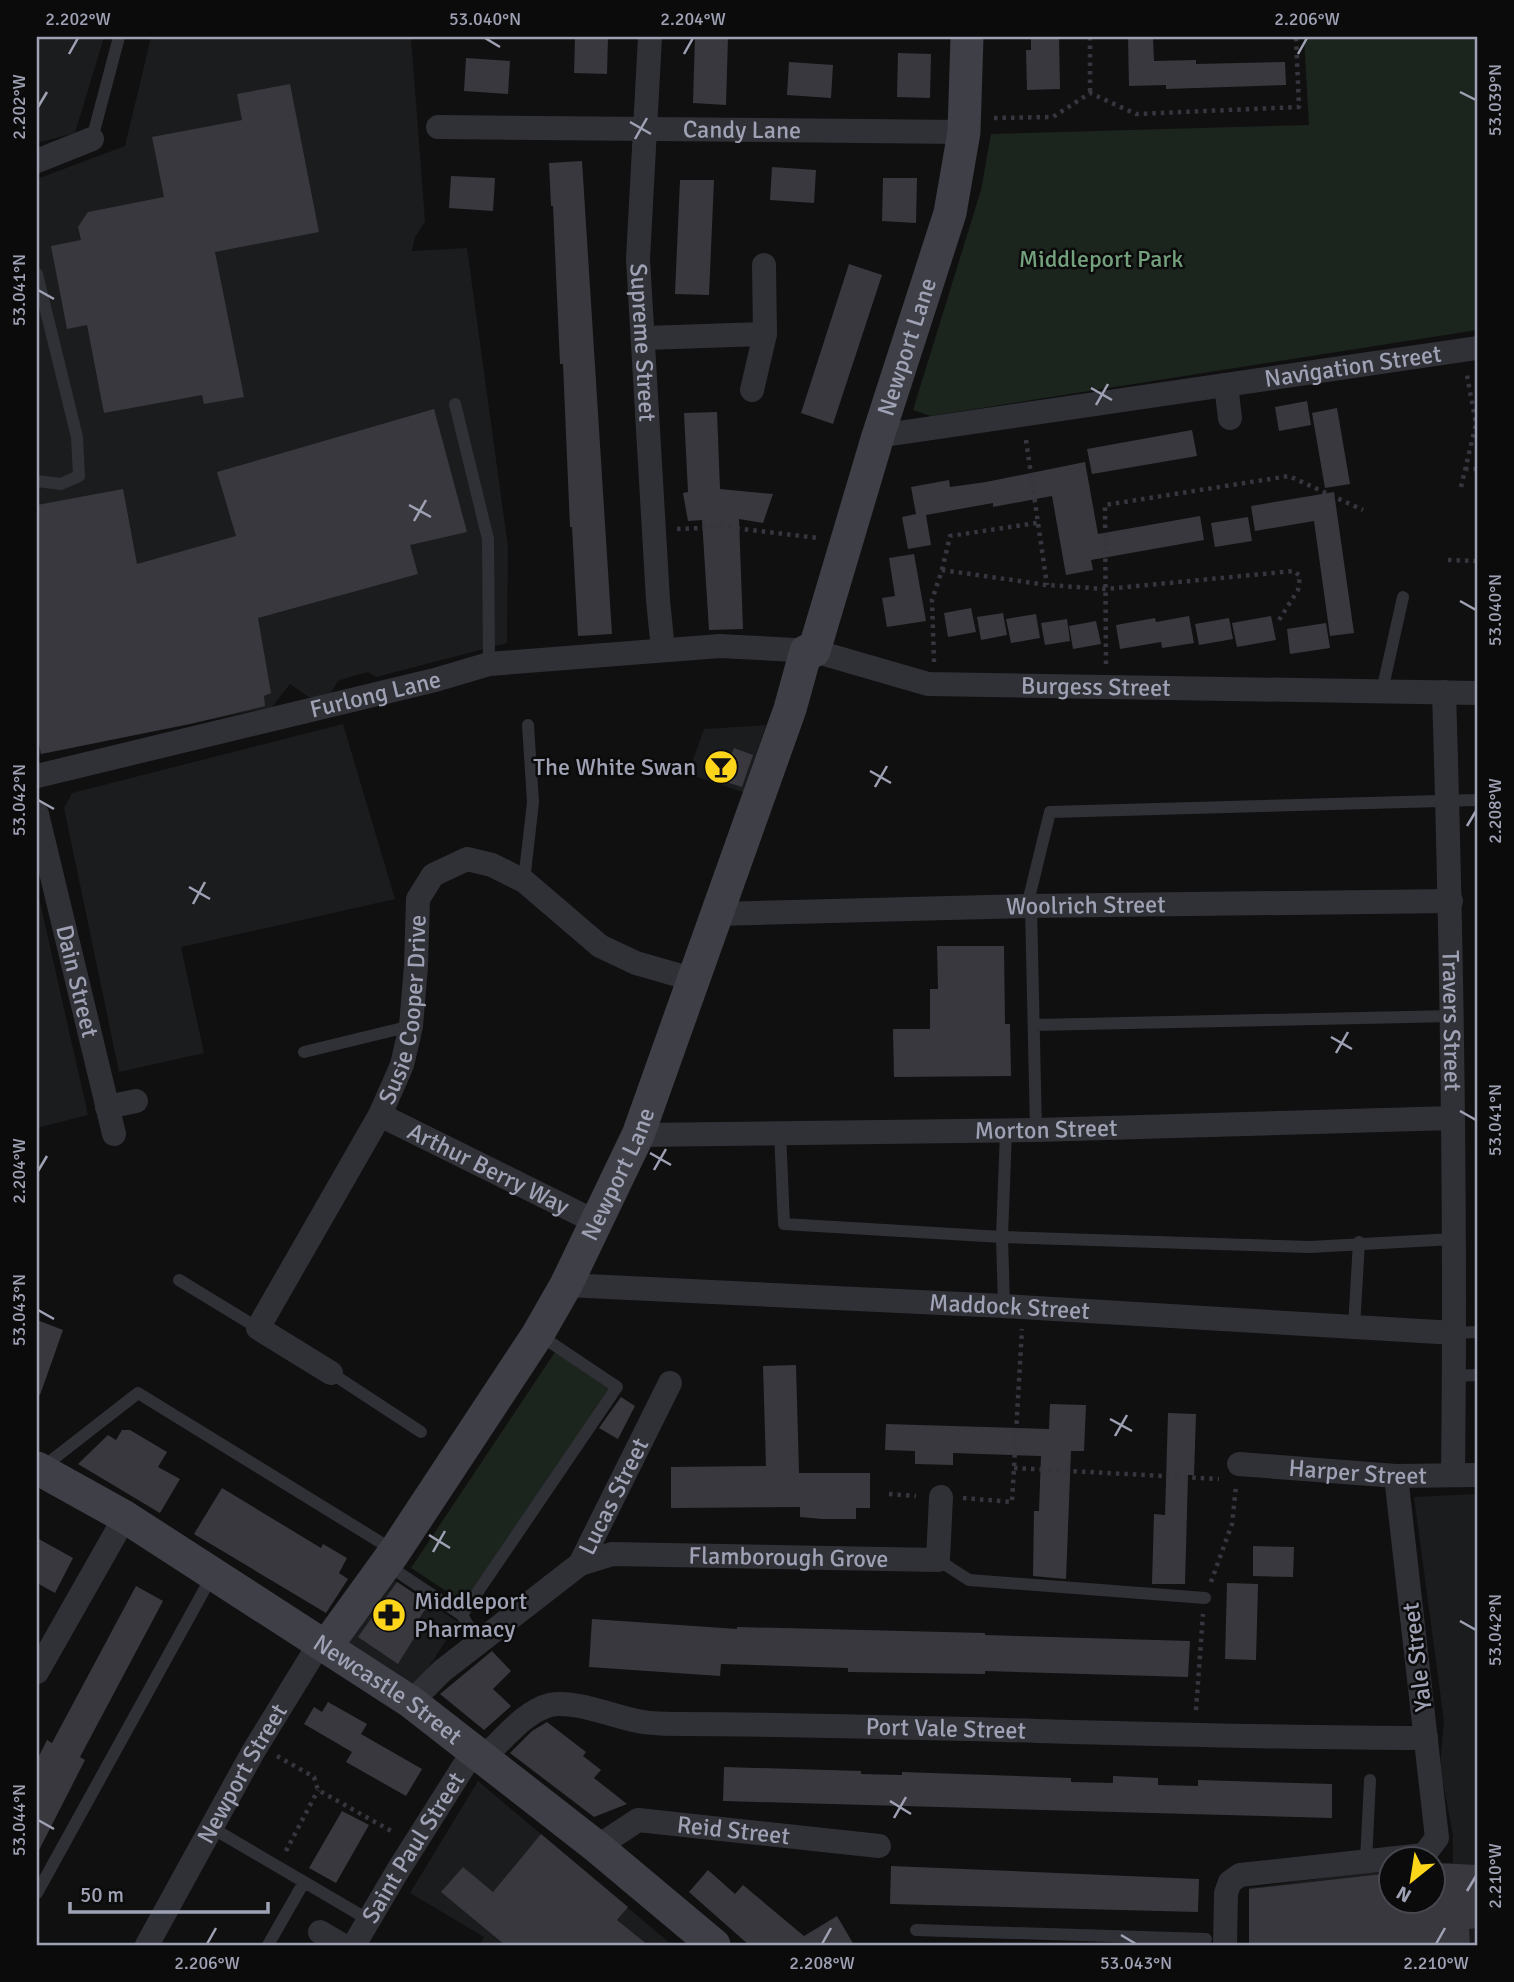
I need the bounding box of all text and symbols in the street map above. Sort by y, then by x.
text: 2.202°W [45,8,111,30]
text: 53.040°N [449,8,521,30]
text: 2.204°W [660,8,726,30]
text: 2.206°W [1274,8,1340,30]
text: 53.039°N [1484,64,1506,136]
text: 2.202°W [8,74,30,140]
street label: Candy Lane [683,114,801,145]
park label: Middleport Park [1019,244,1183,274]
text: 53.041°N [8,254,30,326]
street label: Supreme Street [623,262,663,423]
street label: Newport Lane [871,274,943,420]
street label: Navigation Street [1262,338,1443,394]
text: 53.040°N [1484,574,1506,646]
street label: Furlong Lane [307,664,444,725]
street label: Burgess Street [1021,671,1171,703]
bar icon: The White Swan [702,748,740,786]
place label: The White Swan [533,752,696,782]
text: 53.042°N [8,764,30,836]
text: 2.208°W [1484,778,1506,844]
street label: Woolrich Street [1006,889,1166,922]
street label: Susie Cooper Drive [372,914,433,1109]
street label: Dain Street [49,922,105,1041]
street label: Travers Street [1436,950,1468,1092]
text: 53.041°N [1484,1084,1506,1156]
street label: Newport Lane [575,1104,662,1245]
street label: Morton Street [974,1113,1118,1146]
street label: Arthur Berry Way [403,1116,574,1221]
text: 2.204°W [8,1138,30,1204]
text: 53.043°N [8,1274,30,1346]
street label: Maddock Street [929,1287,1091,1326]
street label: Lucas Street [572,1433,655,1560]
street label: Harper Street [1287,1453,1427,1491]
street label: Flamborough Grove [688,1540,889,1574]
place label: Middleport Pharmacy [414,1586,527,1644]
text: 53.042°N [1484,1594,1506,1666]
pharmacy icon: Middleport Pharmacy [370,1596,408,1634]
street label: Yale Street [1395,1601,1439,1713]
street label: Newcastle Street [308,1628,468,1751]
street label: Newport Street [191,1698,294,1849]
street label: Port Vale Street [865,1712,1026,1746]
street label: Saint Paul Street [355,1766,471,1929]
text: 53.044°N [8,1784,30,1856]
street label: Reid Street [675,1809,791,1851]
text: 2.210°W [1484,1843,1506,1909]
north arrow [1378,1846,1448,1916]
scale bar [70,1870,268,1914]
text: N [1392,1880,1416,1908]
text: 50 m [80,1882,124,1908]
text: 2.206°W [174,1952,240,1974]
text: 2.208°W [789,1952,855,1974]
text: 53.043°N [1100,1952,1172,1974]
text: 2.210°W [1403,1952,1469,1974]

